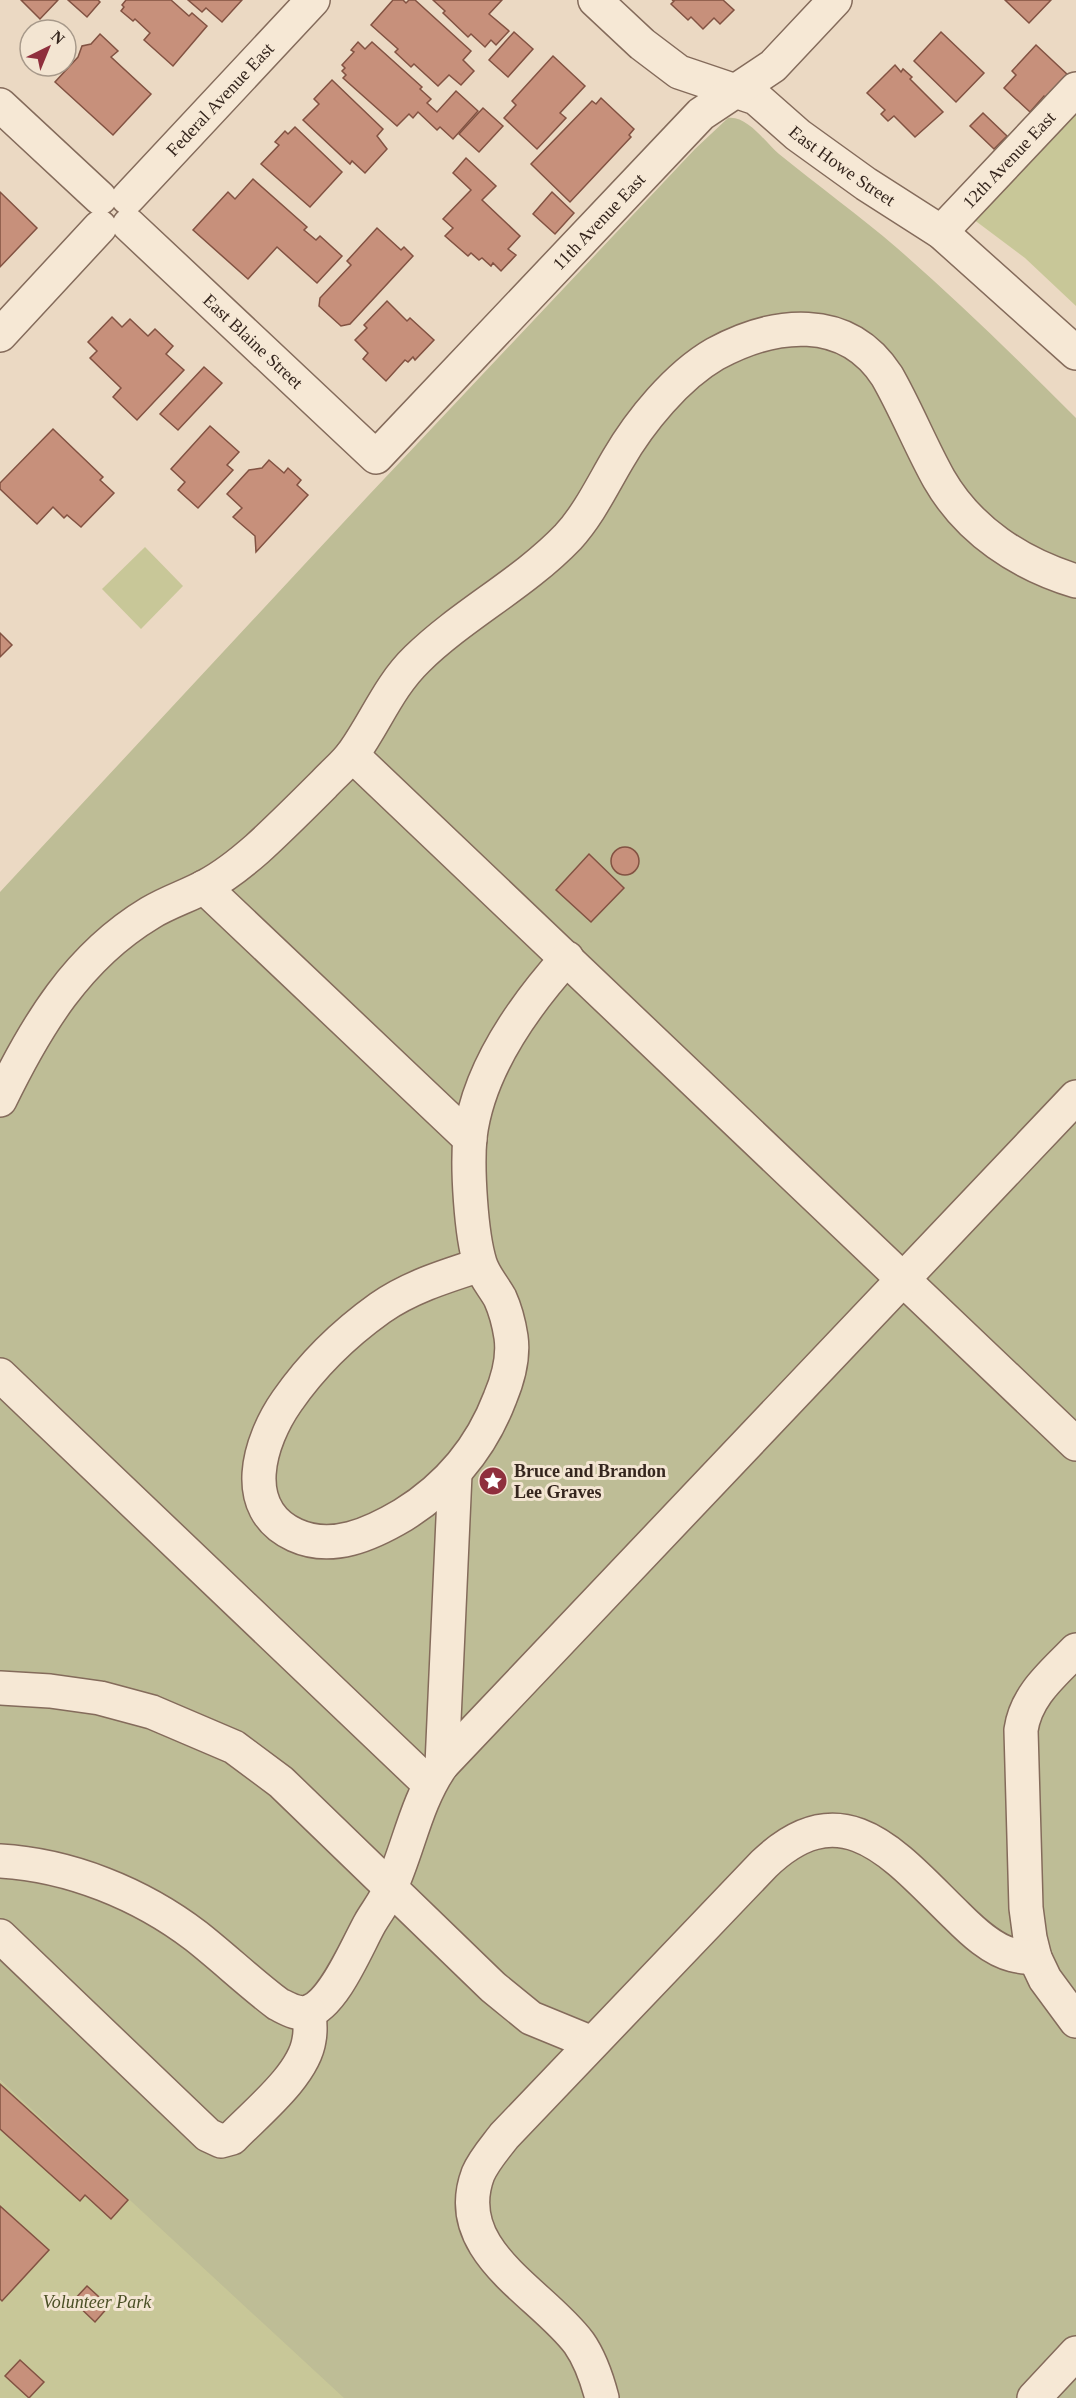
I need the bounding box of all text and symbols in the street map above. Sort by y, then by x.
north arrow [18,18,78,78]
text: N [48,27,68,48]
street label: Federal Avenue East [162,39,278,160]
street label: 12th Avenue East [959,107,1059,213]
street label: East Howe Street [785,122,899,210]
street label: 11th Avenue East [549,169,649,274]
street label: East Blaine Street [199,290,307,393]
place label: Bruce and Brandon Lee Graves [514,1461,666,1502]
place icon: Bruce and Brandon Lee Graves [477,1465,509,1497]
park label: Volunteer Park [43,2292,152,2312]

